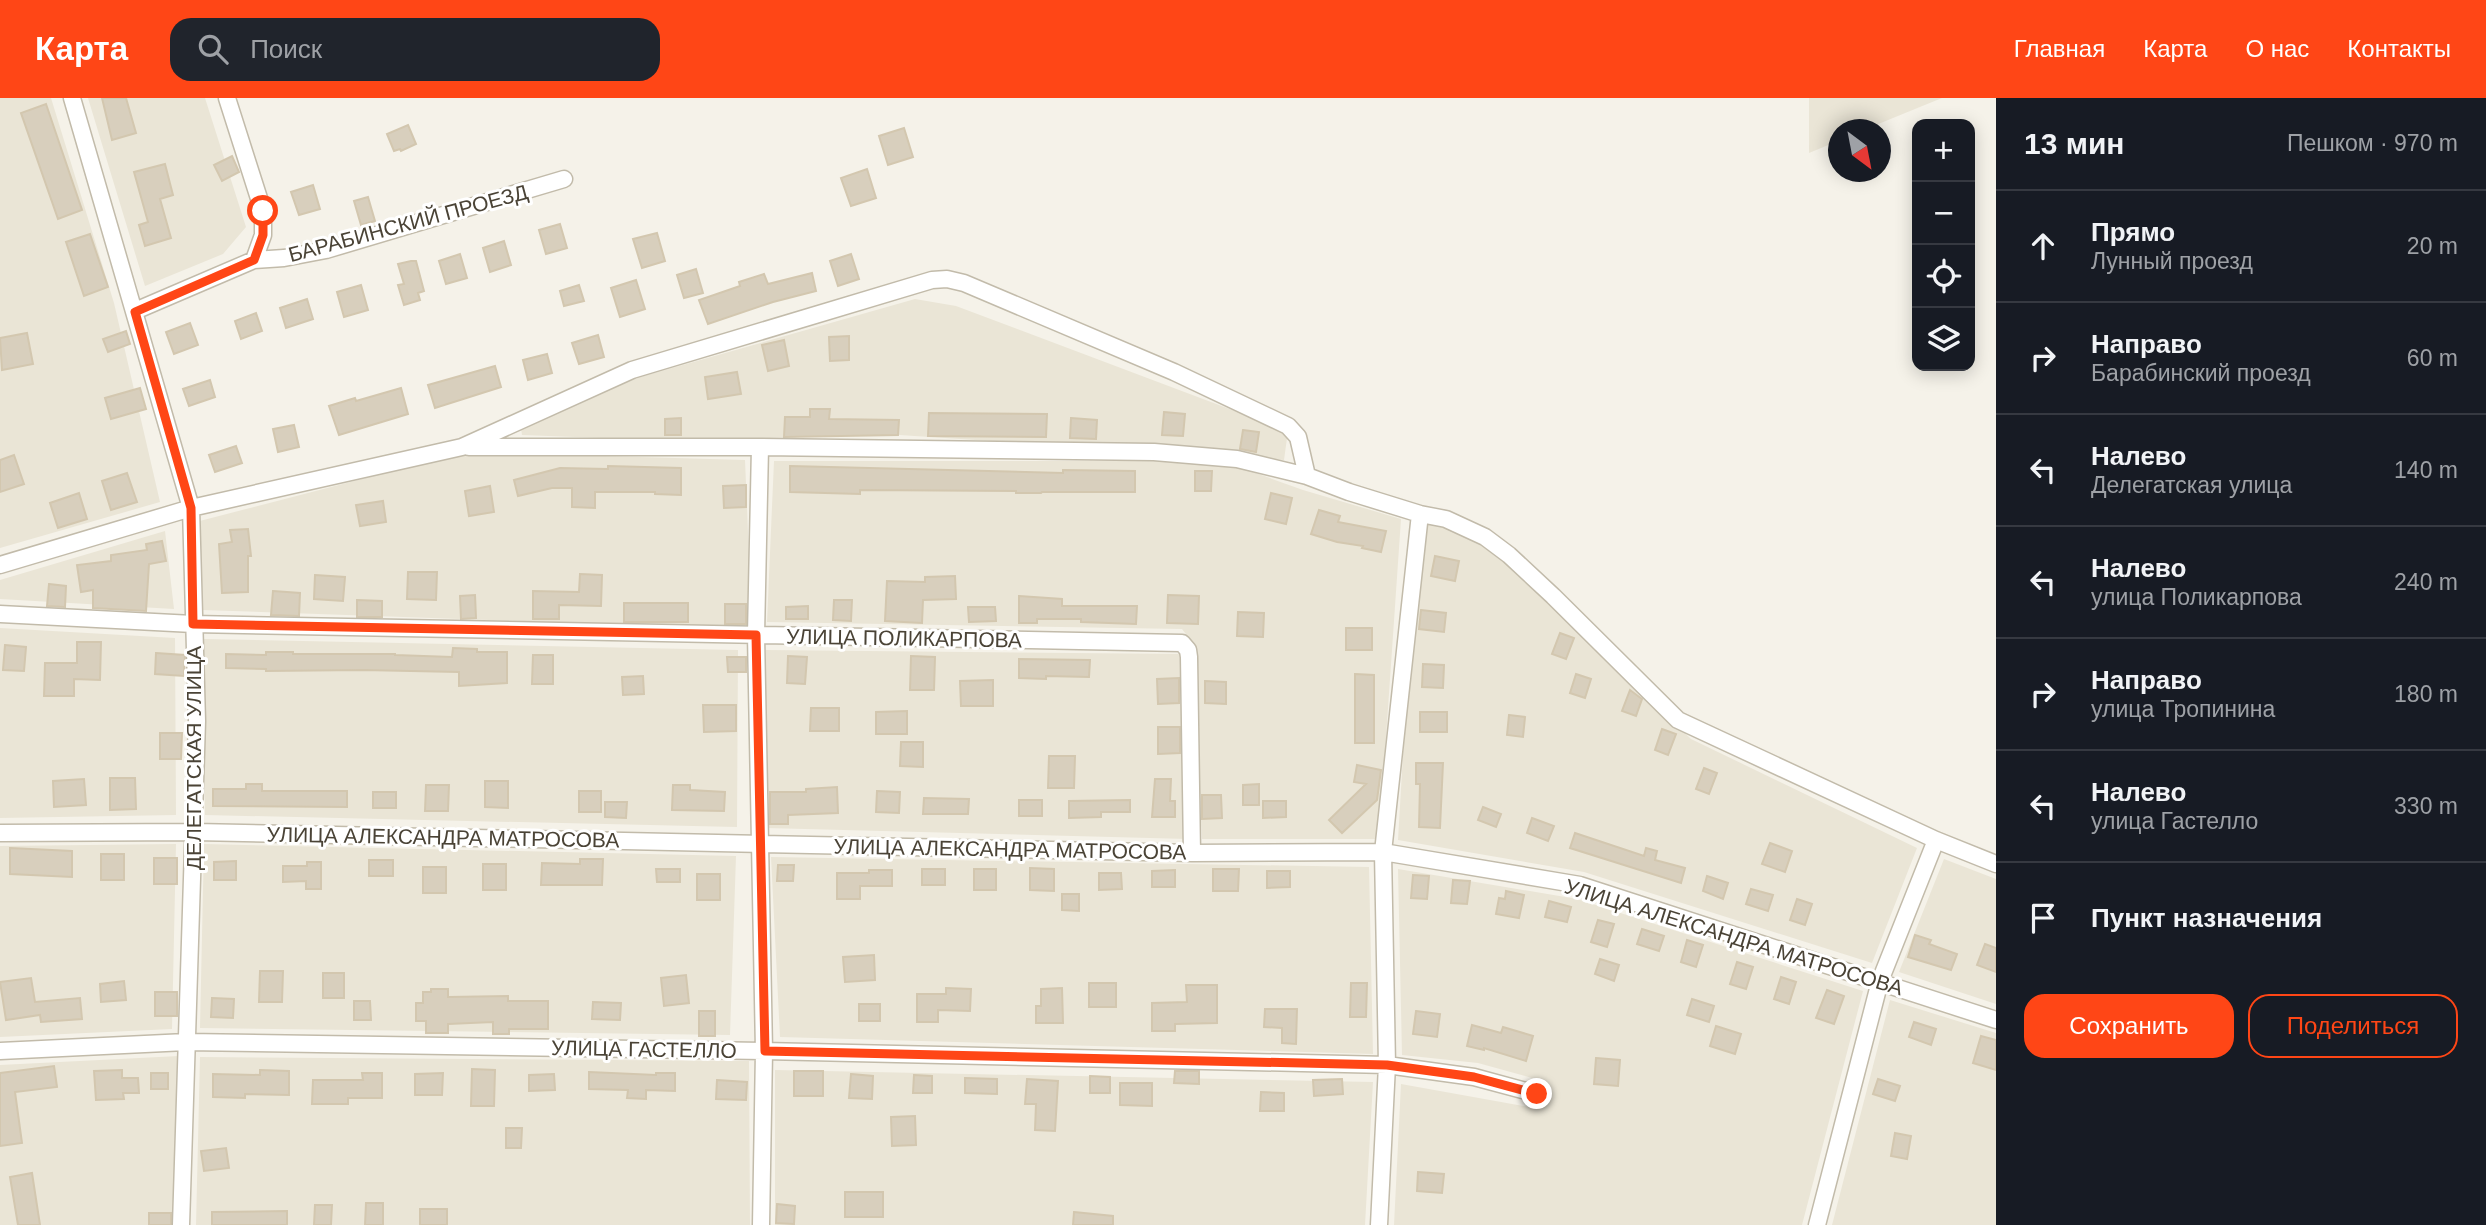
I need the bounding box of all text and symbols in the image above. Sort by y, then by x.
search box [170,18,660,81]
text: Карта [35,30,128,67]
icon: search [194,30,232,68]
text: Поиск [250,34,322,64]
text: Главная [2014,35,2105,62]
text: Карта [2143,35,2207,62]
text: О нас [2245,35,2309,62]
text: Контакты [2347,35,2451,62]
north arrow [1828,119,1891,182]
map controls [1912,119,1975,371]
button: + [1912,119,1975,182]
text: 13 мин [2024,127,2124,160]
text: Пешком · 970 m [2287,130,2458,156]
street label: БАРАБИНСКИЙ ПРОЕЗД [286,180,530,266]
button: − [1912,182,1975,245]
route start [247,195,278,226]
text: Прямо [2091,217,2175,247]
icon: ahead [2024,227,2062,265]
text: 20 m [2407,233,2458,259]
button: locate [1912,245,1975,308]
text: Лунный проезд [2091,248,2253,274]
button: layers [1912,308,1975,371]
text: Направо [2091,329,2202,359]
icon: right [2024,339,2062,377]
text: 60 m [2407,345,2458,371]
text: Барабинский проезд [2091,360,2311,386]
text: Налево [2091,441,2186,471]
icon: left [2024,451,2062,489]
text: 140 m [2394,457,2458,483]
text: Делегатская улица [2091,472,2292,498]
text: Налево [2091,553,2186,583]
icon: left [2024,563,2062,601]
text: 240 m [2394,569,2458,595]
text: улица Поликарпова [2091,584,2302,610]
street label: УЛИЦА ПОЛИКАРПОВА [786,624,1022,652]
street label: ДЕЛЕГАТСКАЯ УЛИЦА [182,646,205,870]
text: Направо [2091,665,2202,695]
icon: right [2024,675,2062,713]
text: 180 m [2394,681,2458,707]
text: улица Тропинина [2091,696,2275,722]
text: Налево [2091,777,2186,807]
icon: left [2024,787,2062,825]
text: 330 m [2394,793,2458,819]
text: улица Гастелло [2091,808,2258,834]
street label: УЛИЦА АЛЕКСАНДРА МАТРОСОВА [267,822,619,852]
street label: УЛИЦА АЛЕКСАНДРА МАТРОСОВА [834,834,1186,864]
street label: УЛИЦА АЛЕКСАНДРА МАТРОСОВА [1562,874,1906,1000]
icon: arrive [2024,899,2062,937]
text: Пункт назначения [2091,903,2322,933]
button: Сохранить [2024,994,2234,1058]
button: Поделиться [2248,994,2458,1058]
street label: УЛИЦА ГАСТЕЛЛО [551,1036,737,1062]
route end [1521,1078,1552,1109]

